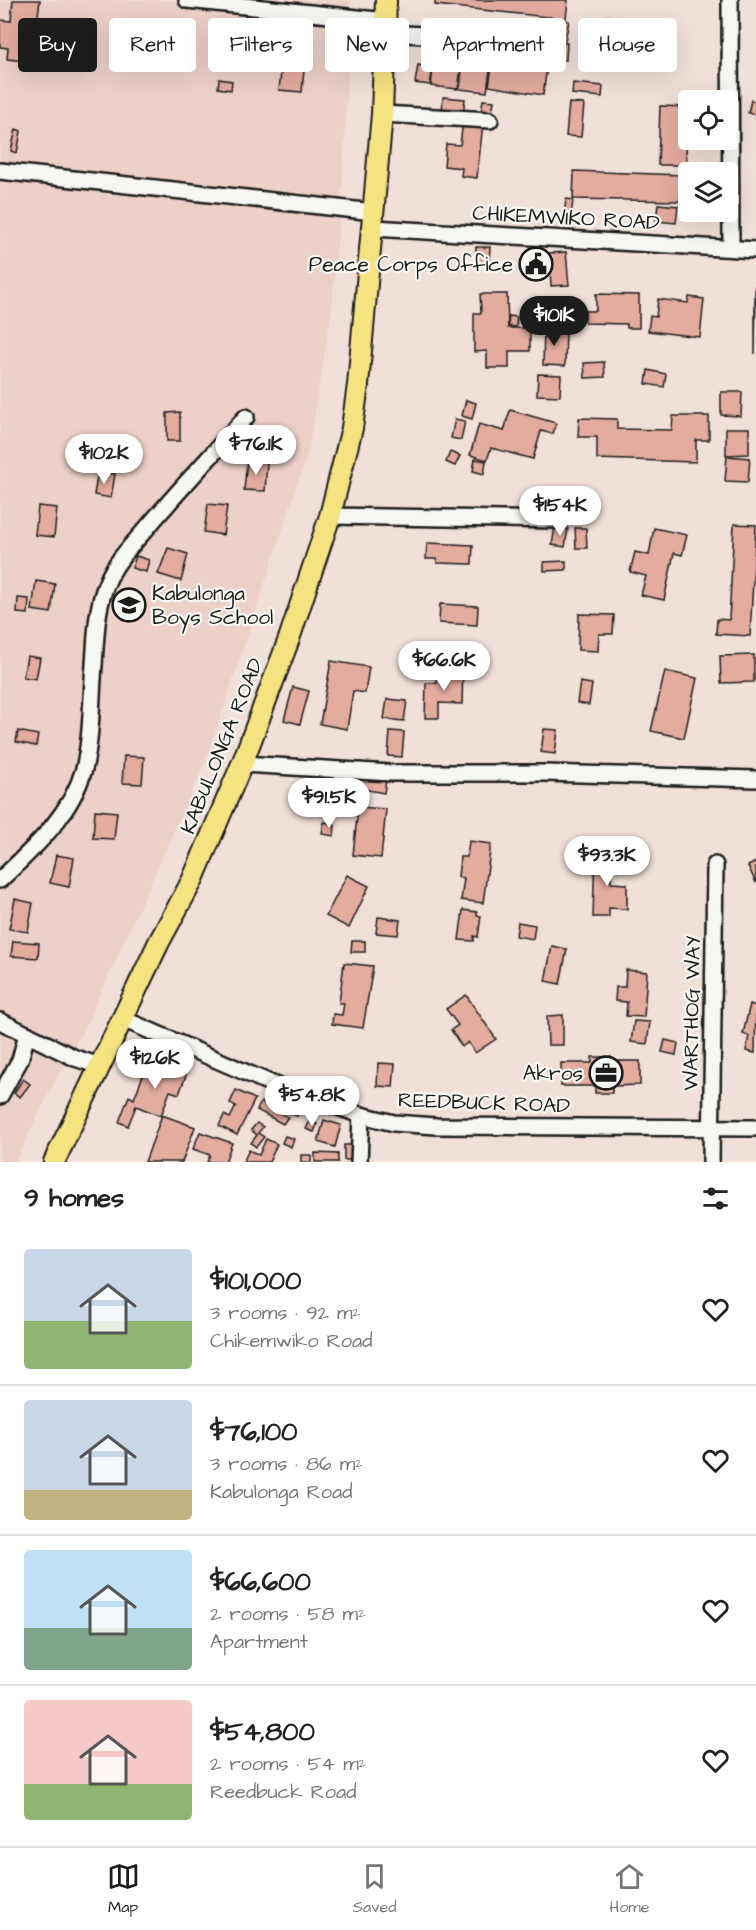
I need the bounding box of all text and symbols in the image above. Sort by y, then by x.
chip: Buy [18,18,97,72]
chip: Rent [109,18,196,72]
chip: Filters [208,18,313,72]
chip: New [325,18,409,72]
chip: Apartment [421,18,566,72]
chip: House [578,18,677,72]
map controls [678,90,738,222]
button: locate [678,90,738,150]
button: layers [678,162,738,222]
street label: CHIKEMWIKO ROAD [472,199,661,237]
public building icon: Peace Corps Office [518,246,554,282]
place label: Peace Corps Office [309,250,513,280]
pin: $101K [512,296,596,347]
text: $101K [534,301,574,329]
pin: $76.1K [207,425,305,476]
text: $76.1K [229,430,283,458]
pin: $102K [62,434,146,485]
text: $102K [79,439,129,467]
pin: $154K [518,486,602,537]
text: $154K [533,491,587,519]
place label: Kabulonga Boys School [152,579,273,634]
school or university icon: Kabulonga Boys School [111,587,147,623]
pin: $66.6K [395,641,493,692]
text: $66.6K [412,646,476,674]
street label: KABULONGA ROAD [173,653,271,838]
pin: $91.5K [280,778,378,829]
text: $91.5K [302,783,356,811]
pin: $93.3K [558,836,656,887]
text: $93.3K [578,841,636,869]
street label: WARTHOG WAY [676,935,708,1091]
pin: $126K [113,1039,197,1090]
text: $126K [130,1044,180,1072]
office icon: Akros [588,1055,624,1091]
place label: Akros [523,1059,583,1088]
pin: $54.8K [263,1076,361,1127]
text: $54.8K [279,1081,345,1109]
street label: REEDBUCK ROAD [397,1086,571,1121]
text: 9 homes [24,1180,124,1216]
icon: filters [699,1182,732,1215]
text: $101,000 [210,1263,301,1299]
icon: home [72,1273,144,1345]
icon: heart [699,1293,732,1326]
text: 3 rooms · 92 m² [210,1299,360,1327]
text: Chikemwiko Road [210,1327,372,1355]
text: $76,100 [210,1414,298,1450]
icon: home [72,1424,144,1496]
icon: heart [699,1444,732,1477]
text: 3 rooms · 86 m² [210,1450,363,1478]
text: Kabulonga Road [210,1478,353,1506]
text: $66,600 [210,1564,311,1600]
icon: home [72,1574,144,1646]
icon: heart [699,1594,732,1627]
text: 2 rooms · 58 m² [210,1600,366,1628]
text: Apartment [210,1628,308,1656]
text: $54,800 [210,1714,315,1750]
icon: home [72,1724,144,1796]
icon: heart [699,1744,732,1777]
text: 2 rooms · 54 m² [210,1750,366,1778]
text: Reedbuck Road [210,1778,356,1806]
tab: Map [107,1860,140,1918]
tab: Saved [353,1860,396,1918]
tab: Home [610,1860,649,1918]

